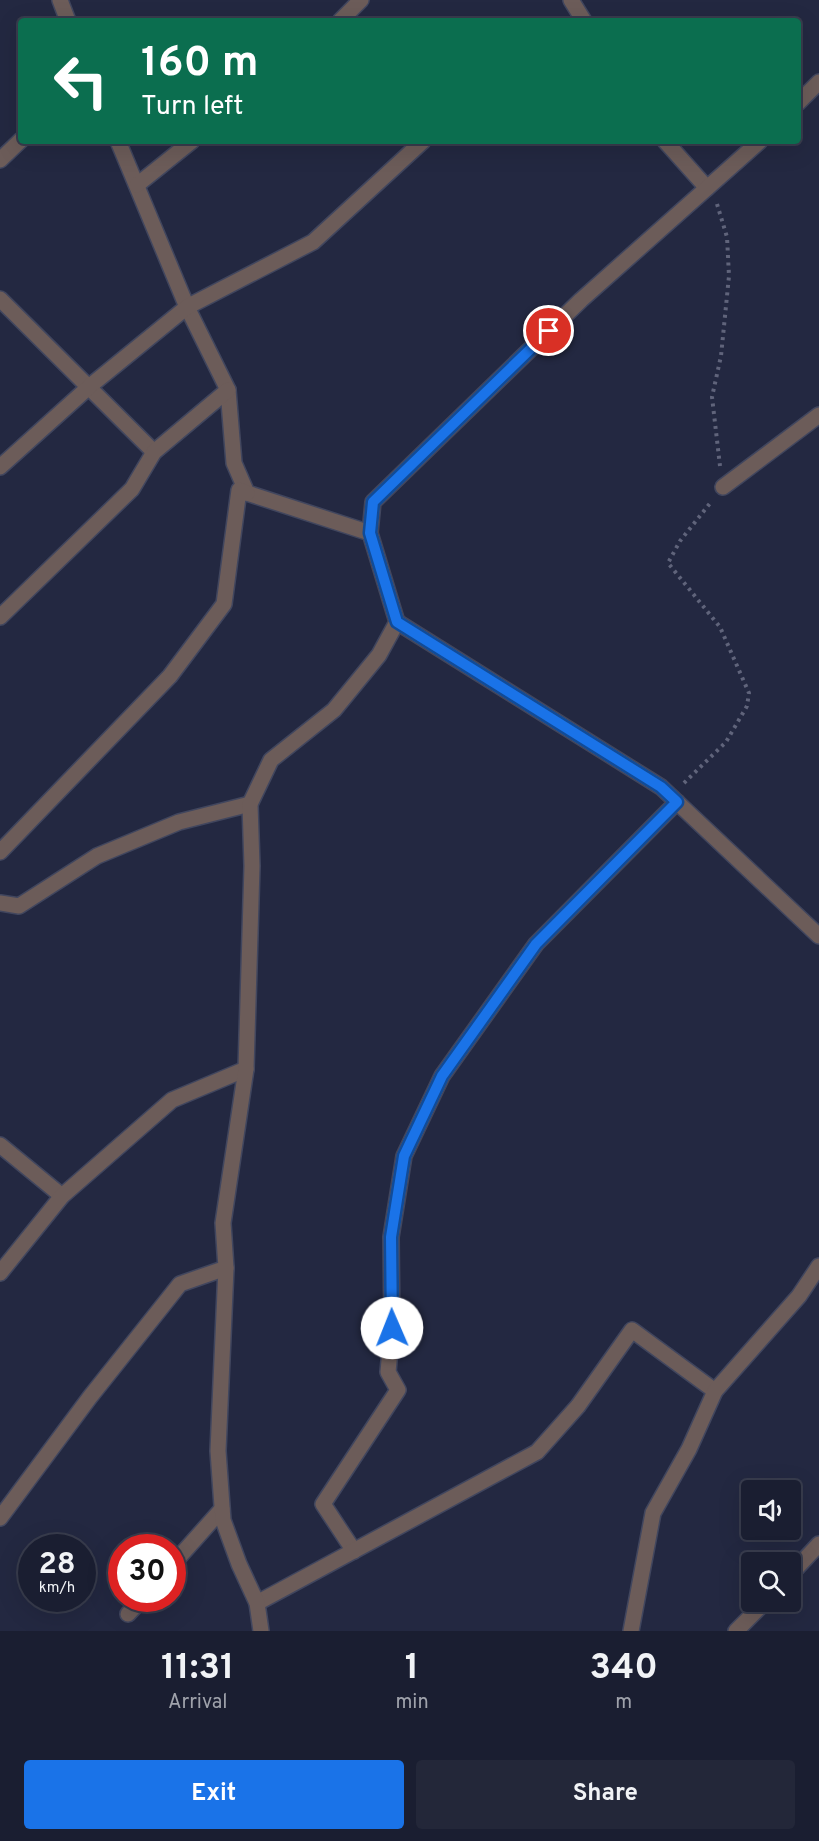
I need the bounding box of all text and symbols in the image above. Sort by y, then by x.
text: 160 m [141,38,259,91]
icon: left [42,42,120,120]
text: Turn left [141,90,243,124]
pin [523,305,574,356]
icon: arrive [532,314,565,347]
position arrow [360,1296,424,1360]
map controls [741,1480,801,1612]
button: sound [741,1480,801,1540]
speed limit sign: 30 [108,1534,186,1612]
text: 28 [38,1547,76,1584]
button: search [741,1552,801,1612]
text: km/h [39,1579,75,1598]
text: 11:31 [161,1646,234,1692]
text: 1 [405,1646,419,1692]
text: 340 [590,1646,658,1692]
text: Arrival [168,1690,228,1716]
text: min [395,1690,429,1716]
text: m [615,1690,632,1716]
button: Exit [24,1760,404,1829]
button: Share [416,1760,795,1829]

